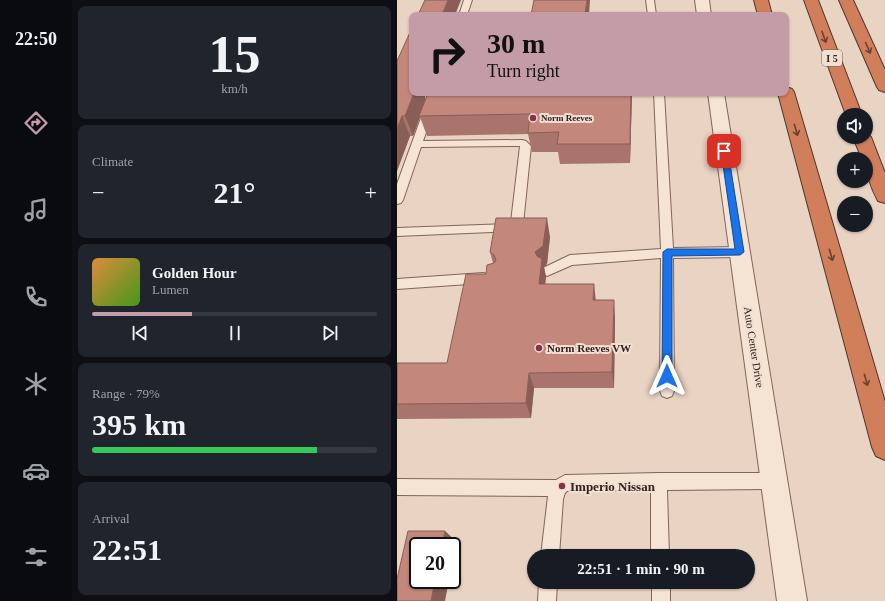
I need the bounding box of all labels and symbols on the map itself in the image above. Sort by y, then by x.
one-way arrow [821,30,828,43]
one-way arrow [865,42,872,54]
road number: I 5 [822,50,842,66]
marker: Norm Reeves [528,113,538,123]
place label: Norm Reeves [541,113,593,123]
one-way arrow [793,123,801,136]
pin [707,134,741,168]
one-way arrow [828,248,835,261]
street label: Auto Center Drive [742,306,766,388]
place label: Norm Reeves VW [547,342,631,354]
marker: Norm Reeves VW [534,343,544,353]
position arrow [646,355,688,397]
one-way arrow [863,373,870,386]
place label: Imperio Nissan [570,479,656,494]
marker: Imperio Nissan [557,481,567,491]
speed limit sign: 20 [409,537,461,589]

